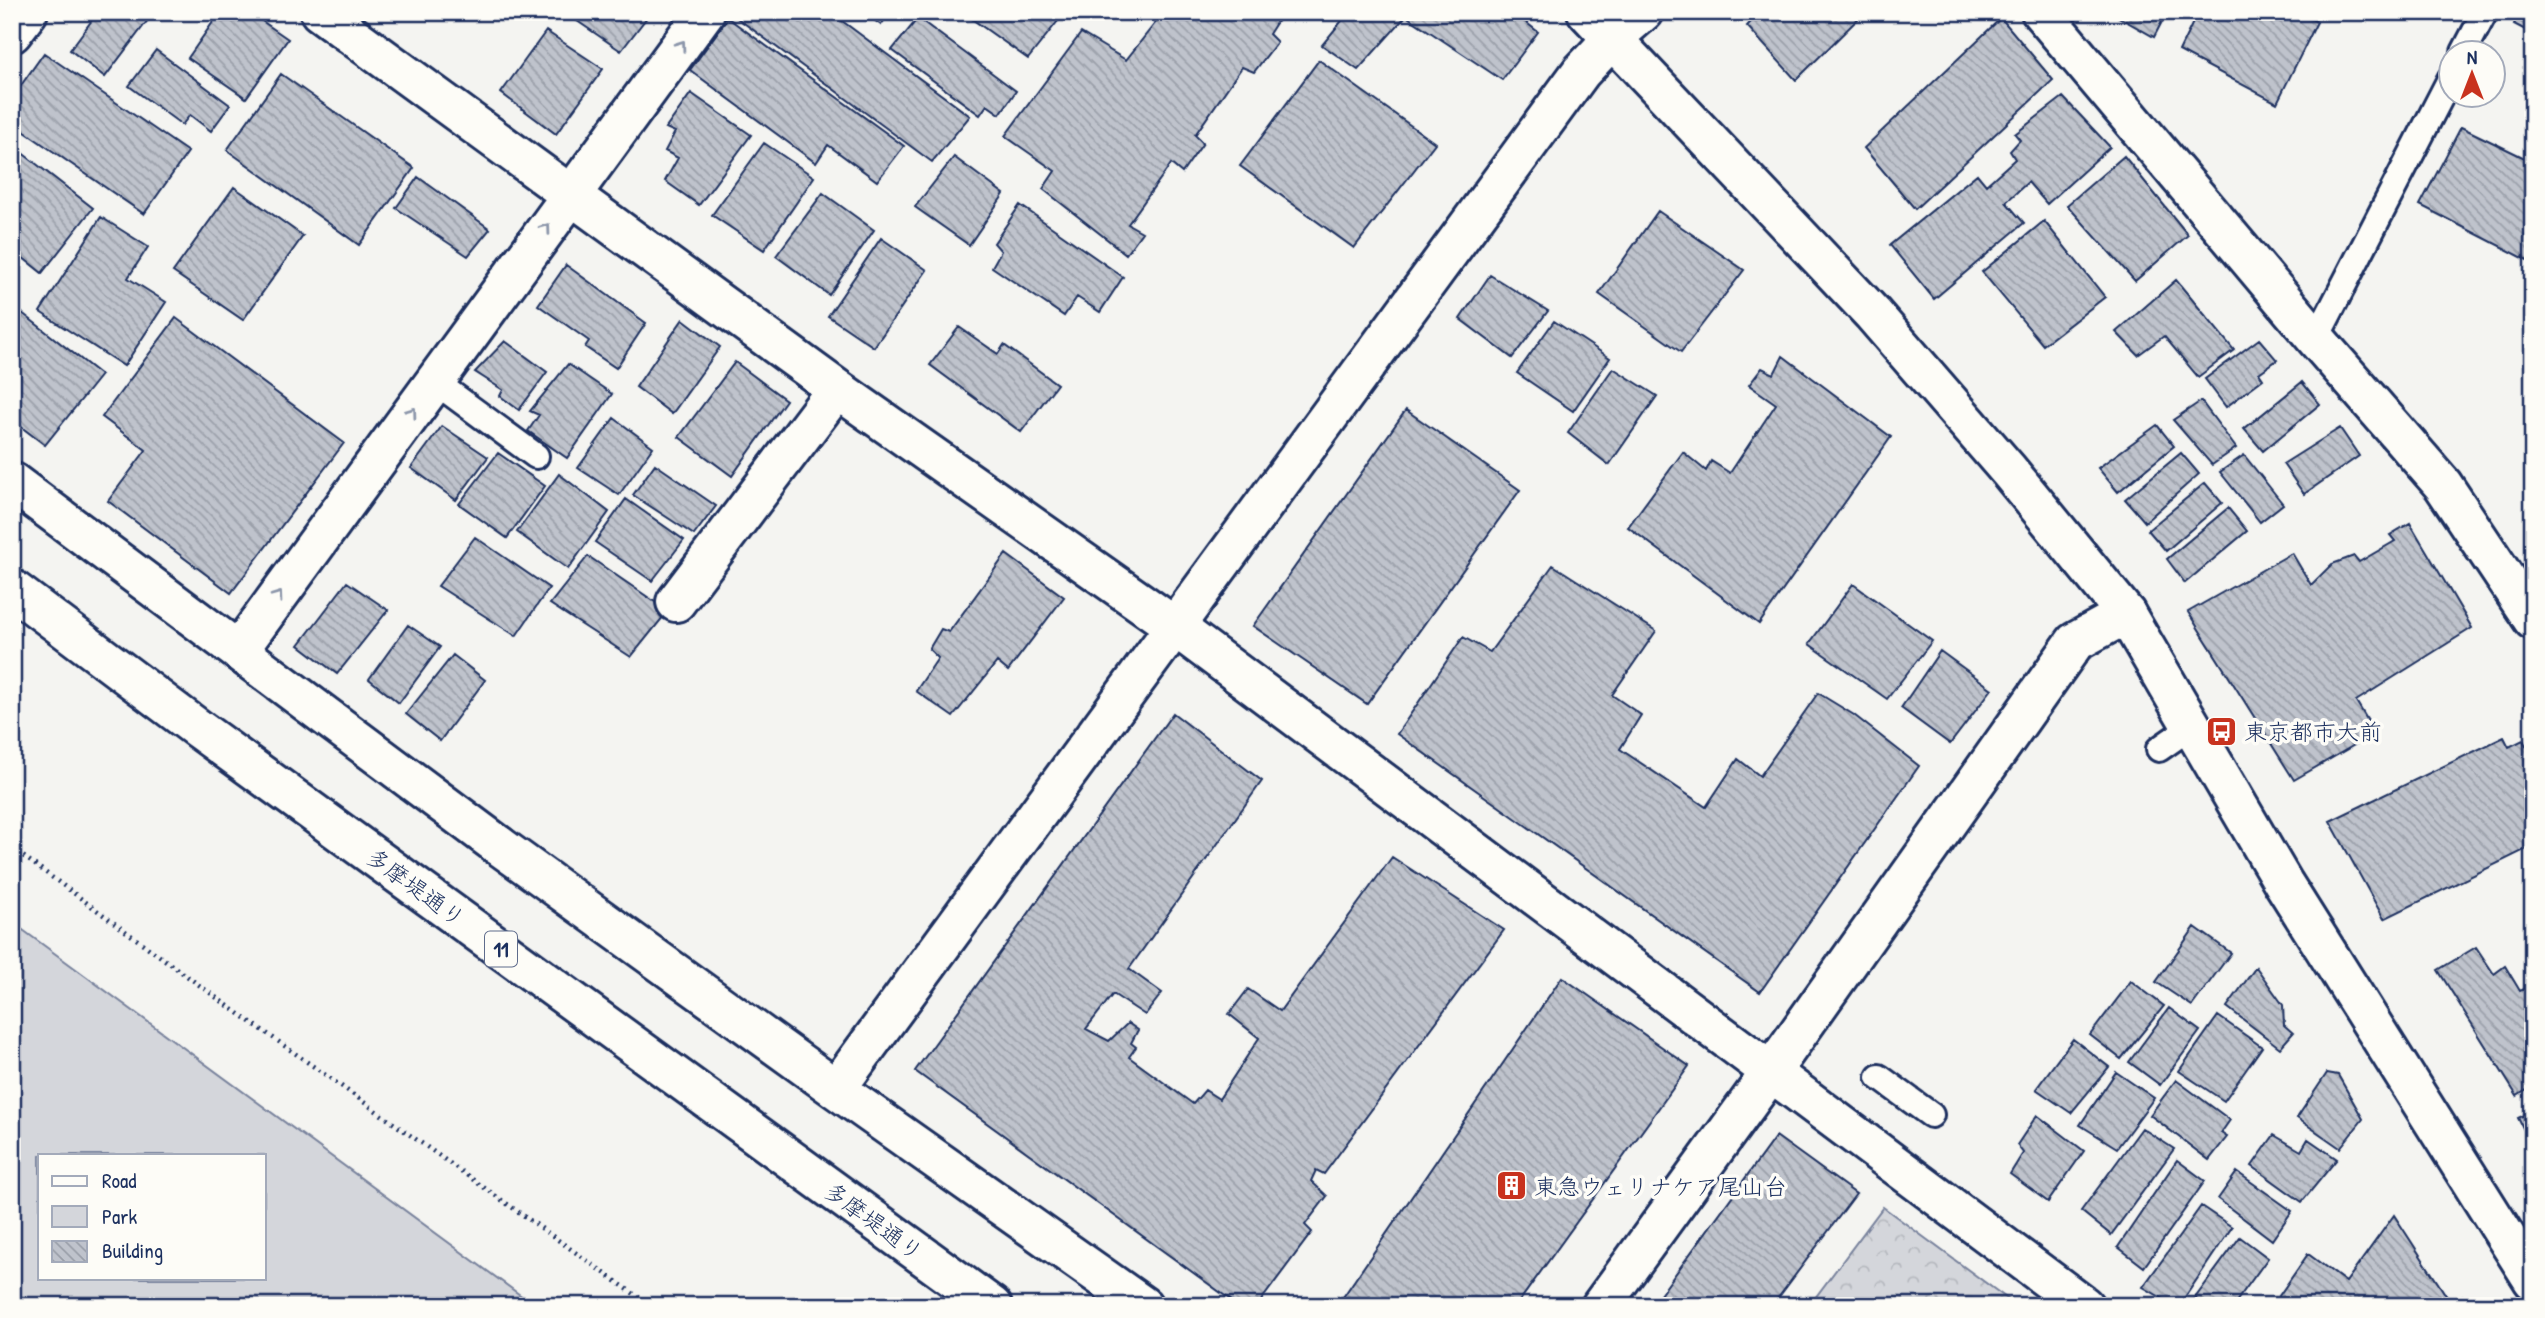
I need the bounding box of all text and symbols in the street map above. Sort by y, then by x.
north arrow [2436,38,2506,108]
one-way arrow [673,40,685,53]
text: N [2467,44,2477,70]
one-way arrow [538,223,551,236]
one-way arrow [404,407,416,420]
one-way arrow [270,591,282,604]
bus stop icon: 東京都市大前 [2204,714,2238,748]
place label: 東京都市大前 [2244,716,2382,747]
street label: 多摩堤通り [360,841,472,933]
road number: 11 [485,932,517,967]
legend [38,1154,266,1280]
text: Road [102,1166,136,1195]
building icon: 東急ウェリナケア尾山台 [1494,1169,1528,1203]
place label: 東急ウェリナケア尾山台 [1534,1171,1787,1202]
street label: 多摩堤通り [818,1175,930,1267]
text: Park [102,1202,137,1231]
text: Building [102,1236,163,1265]

